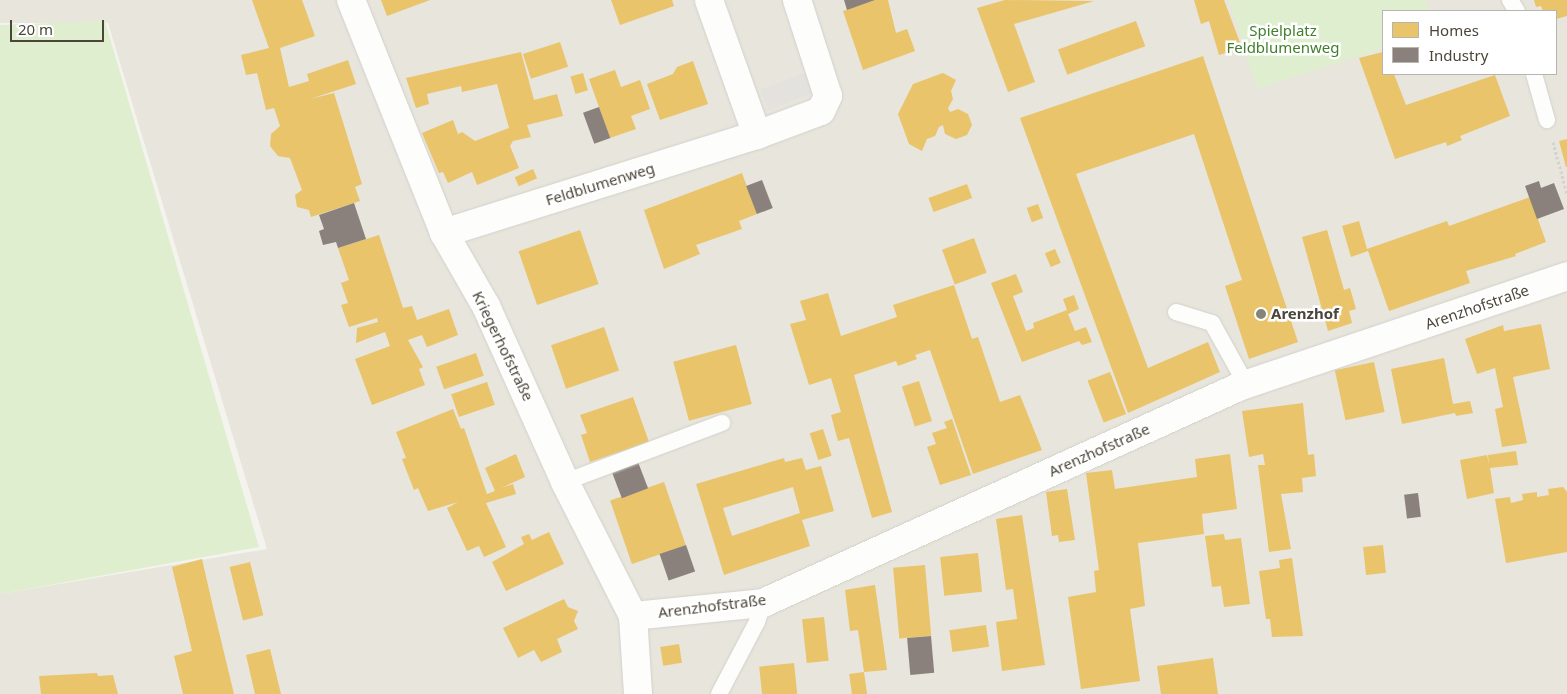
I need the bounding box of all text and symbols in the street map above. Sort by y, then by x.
scale bar [12,10,106,42]
legend [1382,10,1557,75]
text: 20 m [18,19,53,39]
text: Homes [1429,20,1479,40]
park label: Spielplatz Feldblumenweg [1227,21,1339,56]
text: Industry [1429,45,1488,65]
street label: Feldblumenweg [543,159,657,209]
street label: Arenzhofstraße [1423,281,1531,333]
street label: Kriegerhofstraße [469,288,537,404]
place label: Arenzhof [1271,305,1339,323]
marker: Arenzhof [1255,308,1267,320]
street label: Arenzhofstraße [1046,420,1152,480]
street label: Arenzhofstraße [657,590,767,622]

